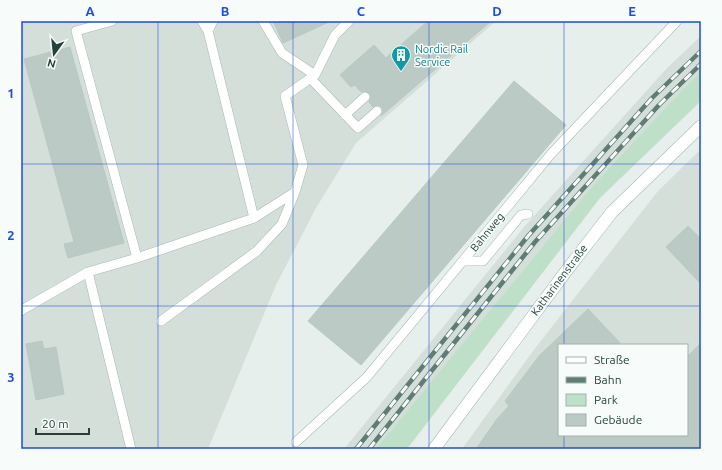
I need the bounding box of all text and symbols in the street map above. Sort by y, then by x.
text: A [85,4,95,18]
text: B [221,4,230,18]
text: C [357,4,366,18]
text: D [492,4,502,18]
text: E [628,4,636,18]
north arrow [34,34,74,74]
place label: Nordic Rail Service [415,43,468,68]
building icon: Nordic Rail Service [390,44,412,72]
text: N [46,57,57,71]
text: 1 [7,86,15,100]
street label: Bahnweg [468,210,506,254]
text: 2 [7,228,15,242]
street label: Katharinenstraße [528,242,590,318]
legend [558,344,688,436]
text: Straße [594,353,630,366]
text: 3 [7,370,15,384]
text: Bahn [594,373,622,386]
text: Park [594,393,618,406]
scale bar [36,410,89,436]
text: Gebäude [594,413,642,426]
text: 20 m [42,417,69,430]

